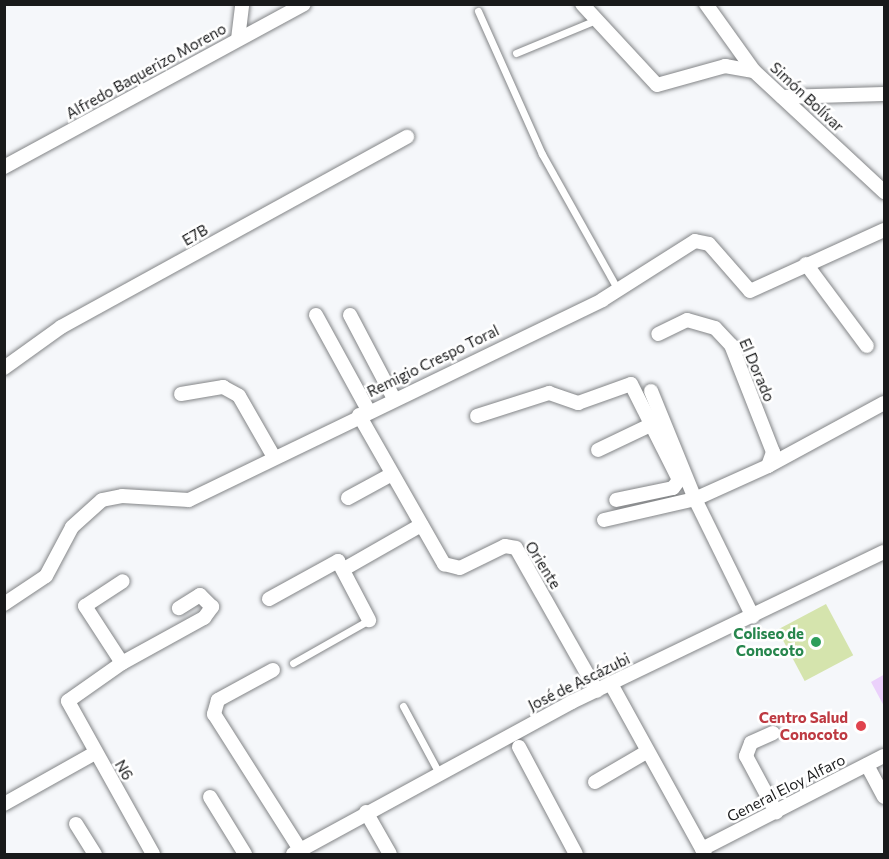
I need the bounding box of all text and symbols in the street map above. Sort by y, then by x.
street label: Alfredo Baquerizo Moreno [63,19,229,123]
street label: Simón Bolívar [767,58,847,136]
street label: E7B [179,221,211,249]
street label: Remigio Crespo Toral [364,321,502,401]
street label: El Dorado [736,336,778,404]
street label: Oriente [521,538,565,592]
place label: Coliseo de Conocoto [733,624,804,659]
marker: Coliseo de Conocoto [809,635,823,649]
street label: José de Ascázubi [525,650,633,714]
place label: Centro Salud Conocoto [759,708,848,743]
marker: Centro Salud Conocoto [852,717,870,735]
street label: General Eloy Alfaro [724,750,848,826]
street label: N6 [111,757,137,783]

